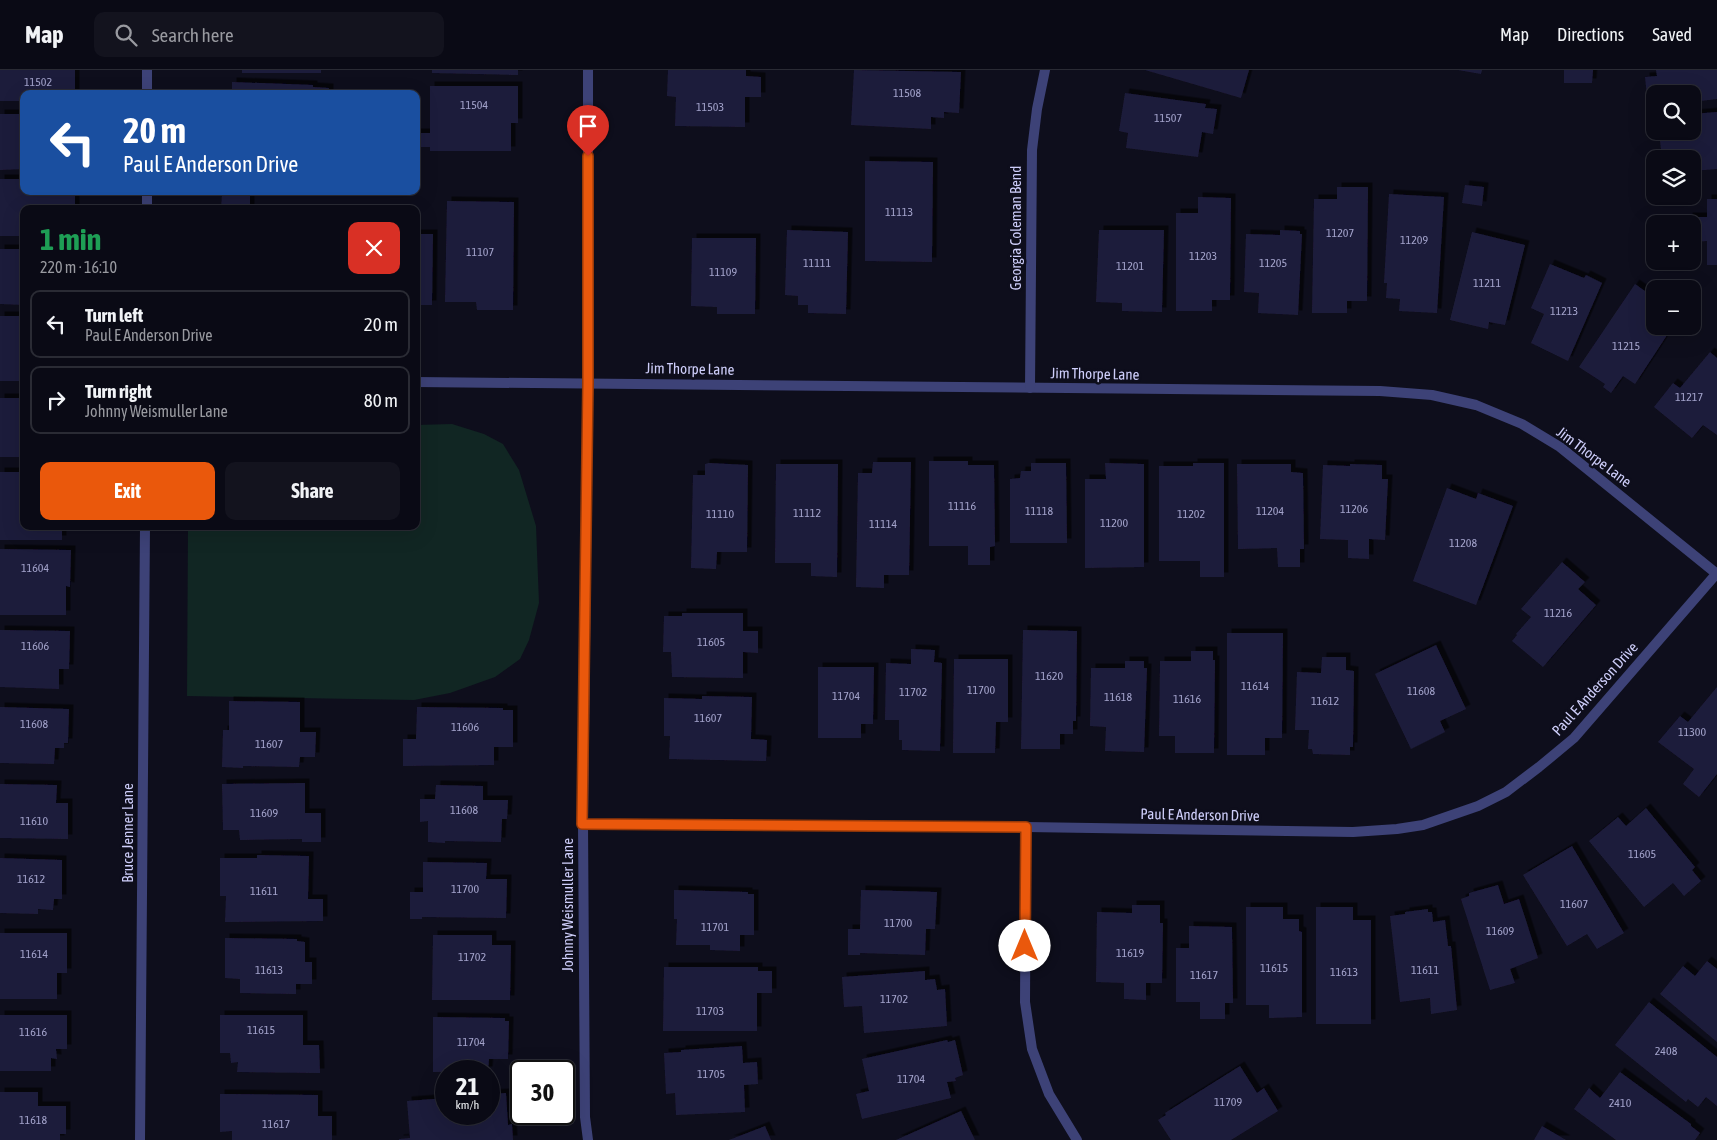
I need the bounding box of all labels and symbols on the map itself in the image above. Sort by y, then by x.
house number: 11502 [24,75,52,89]
house number: 11508 [893,86,921,100]
house number: 11504 [460,98,488,112]
house number: 11503 [696,100,724,114]
pin [567,105,609,156]
house number: 11507 [1154,111,1182,125]
street label: Georgia Coleman Bend [1007,166,1024,290]
house number: 11113 [885,205,913,219]
house number: 11207 [1326,226,1354,240]
house number: 11209 [1400,233,1428,247]
house number: 11107 [466,245,494,259]
house number: 11203 [1189,249,1217,263]
house number: 11111 [803,256,831,270]
house number: 11205 [1259,256,1287,270]
house number: 11201 [1116,259,1144,273]
house number: 11109 [709,265,737,279]
house number: 11211 [1473,276,1501,290]
house number: 11213 [1550,304,1578,318]
house number: 11215 [1612,339,1640,353]
street label: Jim Thorpe Lane [645,359,735,378]
street label: Jim Thorpe Lane [1050,364,1140,383]
house number: 11217 [1675,390,1703,404]
street label: Jim Thorpe Lane [1554,423,1635,490]
house number: 11116 [948,499,976,513]
house number: 11206 [1340,502,1368,516]
house number: 11118 [1025,504,1053,518]
house number: 11204 [1256,504,1284,518]
house number: 11112 [793,506,821,520]
house number: 11110 [706,507,734,521]
house number: 11202 [1177,507,1205,521]
house number: 11200 [1100,516,1128,530]
house number: 11114 [869,517,897,531]
house number: 11208 [1449,536,1477,550]
house number: 11604 [21,561,49,575]
house number: 11216 [1544,606,1572,620]
house number: 11605 [697,635,725,649]
street label: Paul E Anderson Drive [1548,638,1641,739]
house number: 11606 [21,639,49,653]
house number: 11620 [1035,669,1063,683]
house number: 11614 [1241,679,1269,693]
house number: 11700 [967,683,995,697]
house number: 11608 [1407,684,1435,698]
house number: 11702 [899,685,927,699]
house number: 11704 [832,689,860,703]
house number: 11618 [1104,690,1132,704]
house number: 11616 [1173,692,1201,706]
house number: 11612 [1311,694,1339,708]
house number: 11607 [694,711,722,725]
house number: 11608 [20,717,48,731]
house number: 11606 [451,720,479,734]
house number: 11300 [1678,725,1706,739]
house number: 11607 [255,737,283,751]
street label: Bruce Jenner Lane [119,783,136,883]
house number: 11608 [450,803,478,817]
street label: Paul E Anderson Drive [1140,805,1260,824]
house number: 11609 [250,806,278,820]
house number: 11610 [20,814,48,828]
street label: Johnny Weismuller Lane [559,838,576,972]
house number: 11605 [1628,847,1656,861]
house number: 11612 [17,872,45,886]
house number: 11700 [451,882,479,896]
house number: 11611 [250,884,278,898]
house number: 11607 [1560,897,1588,911]
house number: 11700 [884,916,912,930]
position arrow [998,919,1050,971]
house number: 11701 [701,920,729,934]
house number: 11609 [1486,924,1514,938]
house number: 11619 [1116,946,1144,960]
house number: 11614 [20,947,48,961]
house number: 11702 [458,950,486,964]
house number: 11615 [1260,961,1288,975]
house number: 11613 [255,963,283,977]
house number: 11611 [1411,963,1439,977]
house number: 11613 [1330,965,1358,979]
house number: 11617 [1190,968,1218,982]
house number: 11702 [880,992,908,1006]
house number: 11703 [696,1004,724,1018]
house number: 11615 [247,1023,275,1037]
house number: 11616 [19,1025,47,1039]
house number: 11704 [457,1035,485,1049]
house number: 2408 [1655,1044,1678,1058]
speed limit sign: 30 [510,1060,575,1125]
house number: 11705 [697,1067,725,1081]
house number: 11704 [897,1072,925,1086]
house number: 11709 [1214,1095,1242,1109]
house number: 2410 [1609,1096,1632,1110]
house number: 11618 [19,1113,47,1127]
house number: 11617 [262,1117,290,1131]

